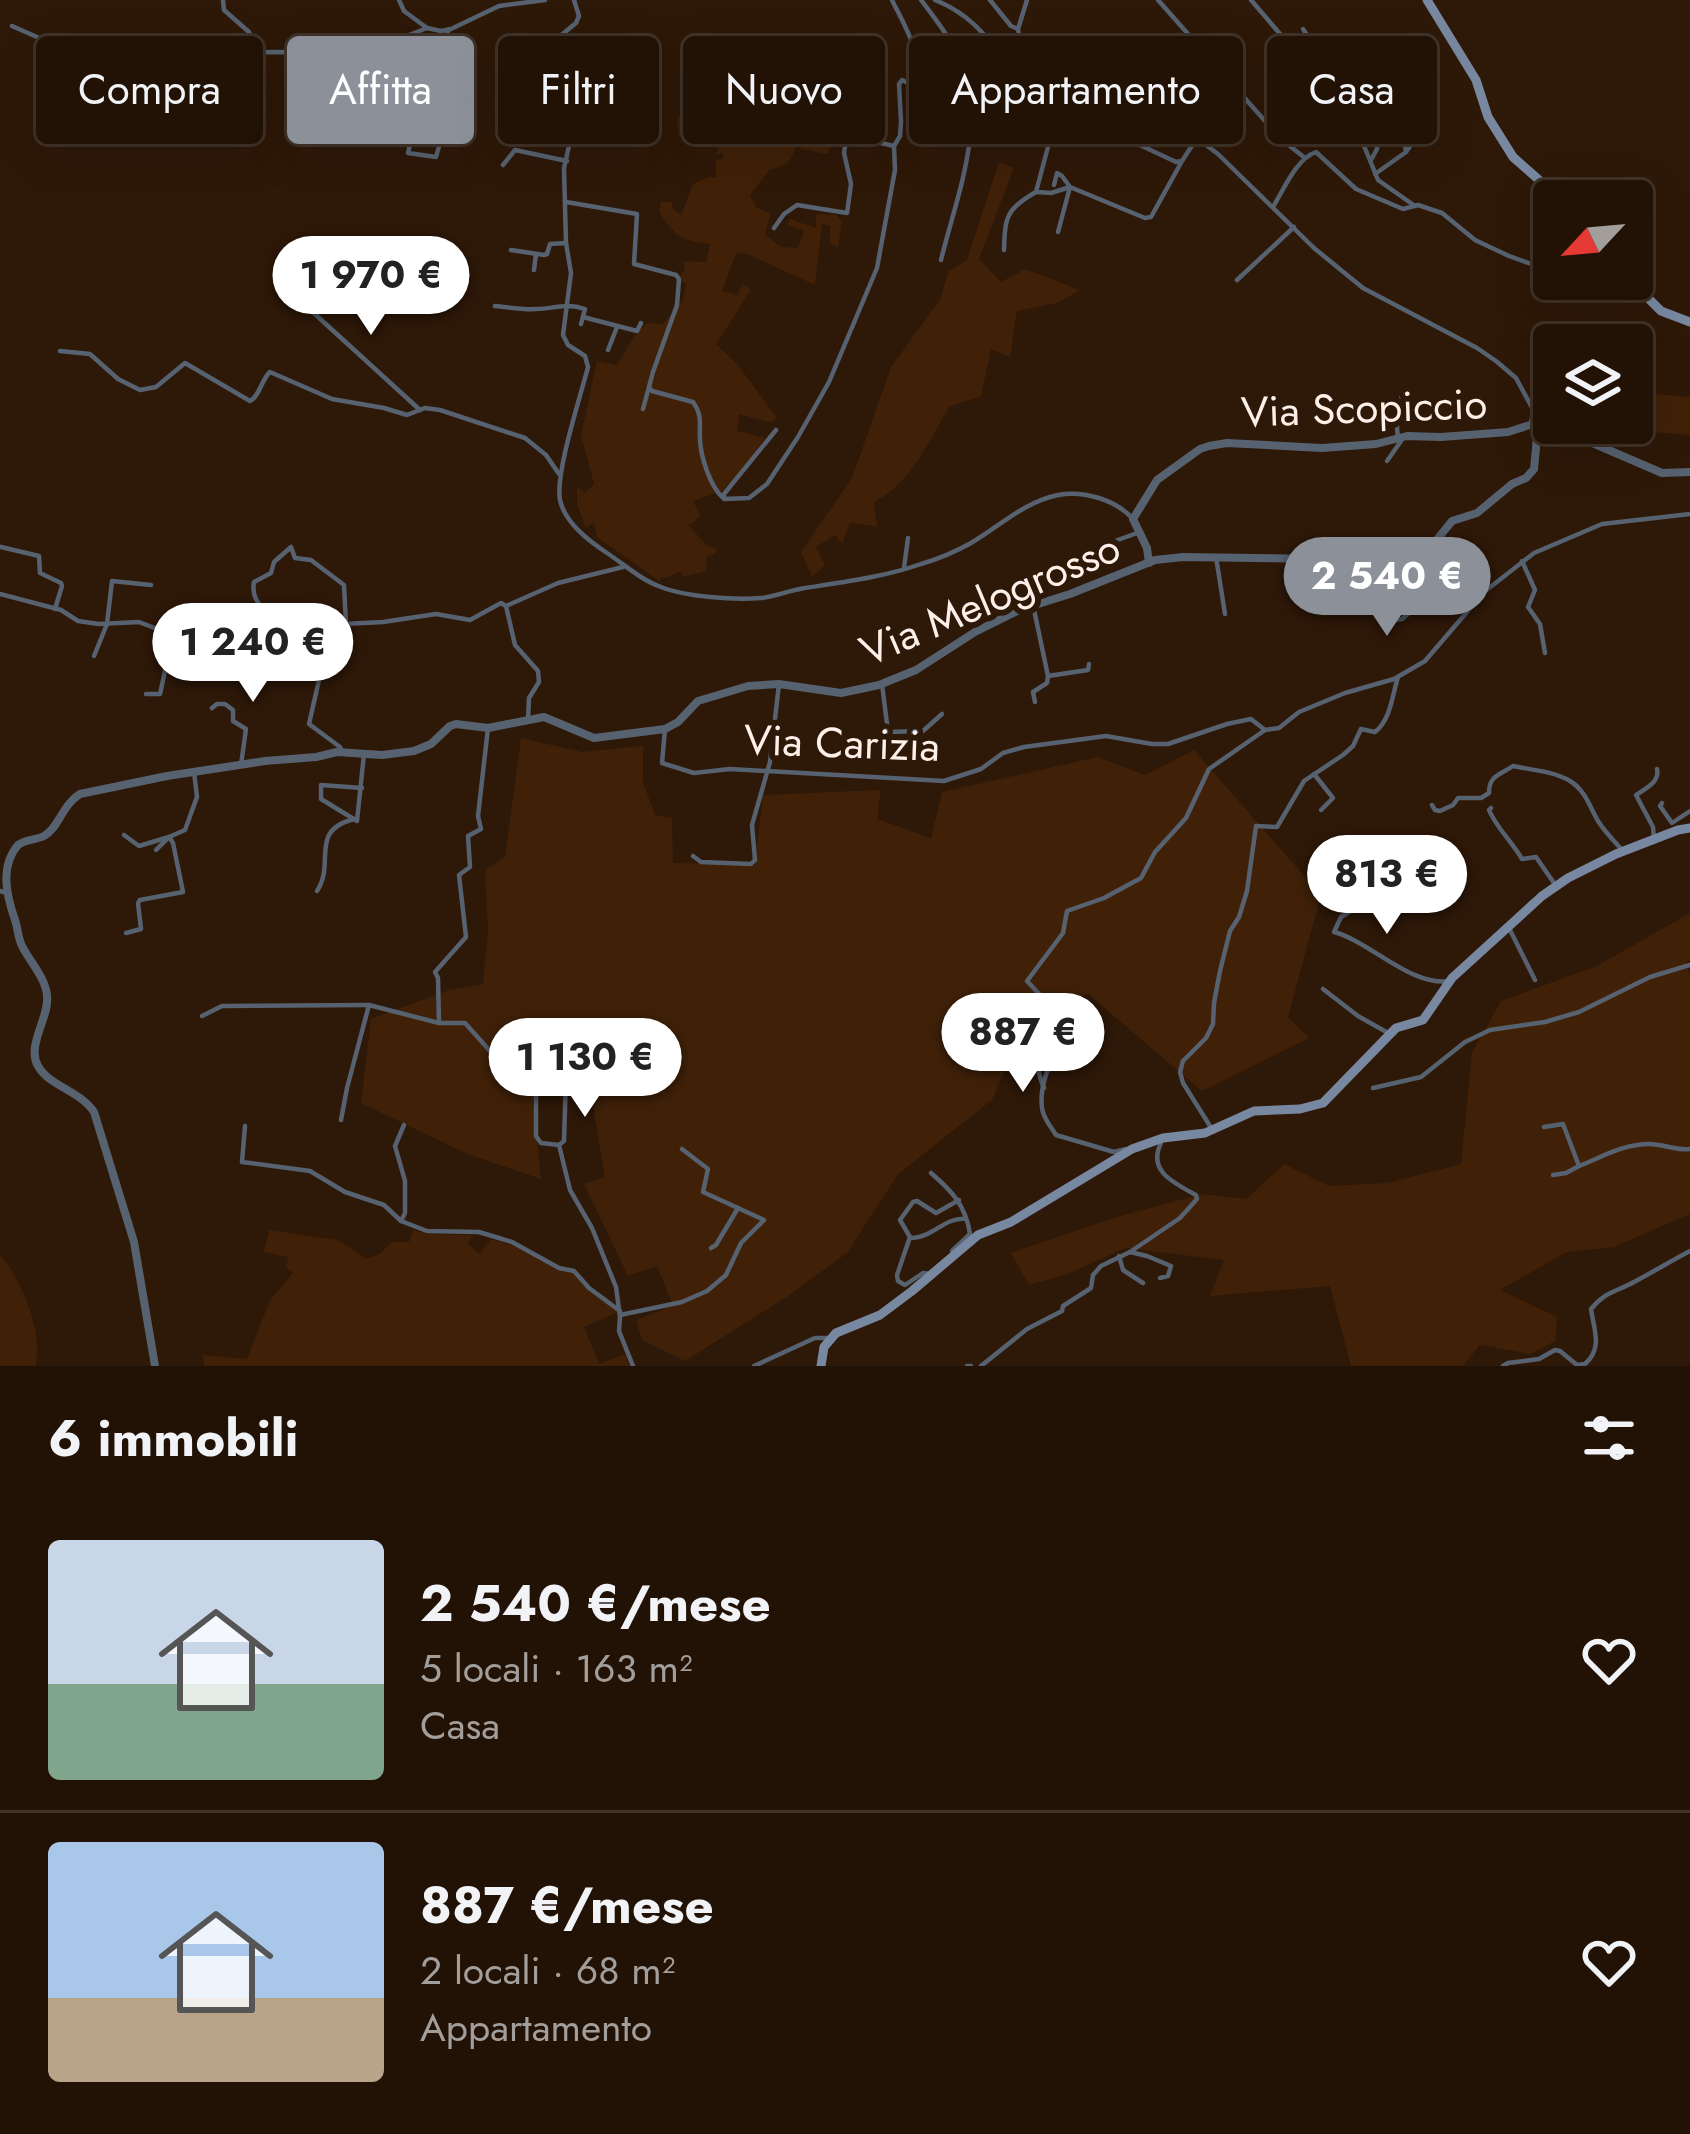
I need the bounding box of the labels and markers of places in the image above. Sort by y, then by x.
pin: 1 970 € [260,236,482,338]
pin: 2 540 € [1276,537,1498,639]
pin: 1 240 € [142,603,364,705]
pin: 813 € [1303,835,1471,937]
pin: 887 € [939,993,1107,1095]
pin: 1 130 € [474,1018,696,1120]

